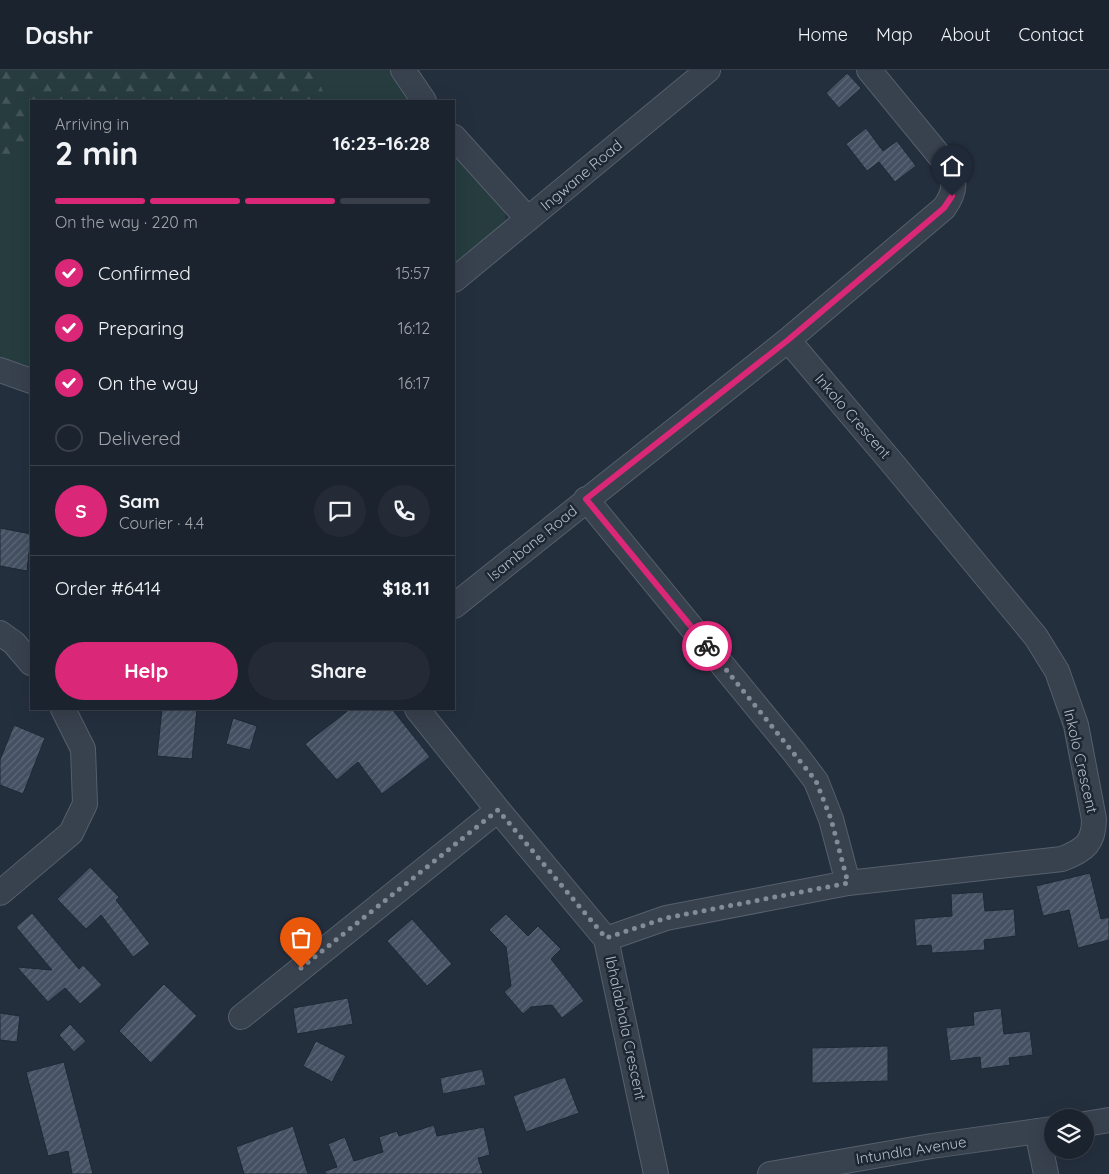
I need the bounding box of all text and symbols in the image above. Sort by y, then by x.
text: Dashr [25,20,93,50]
text: Home [798,23,848,46]
text: Map [876,23,913,46]
text: About [941,23,991,46]
text: Contact [1019,23,1084,46]
text: Arriving in [55,114,129,134]
text: 16:23–16:28 [333,131,430,155]
text: 2 min [55,133,138,173]
street label: Ingwane Road [536,135,626,215]
pin [931,145,973,196]
icon: home [938,152,966,180]
text: On the way · 220 m [55,212,198,232]
icon: check [55,259,83,287]
text: Confirmed [98,261,191,285]
text: 15:57 [395,263,430,283]
icon: check [55,314,83,342]
text: Preparing [98,316,184,340]
text: 16:12 [398,318,430,338]
icon: check [55,369,83,397]
street label: Inkolo Crescent [811,370,895,462]
text: On the way [98,371,199,395]
text: 16:17 [398,373,430,393]
text: Delivered [98,426,181,450]
button: chat [314,485,366,537]
button: phone [378,485,430,537]
text: Sam [119,489,160,513]
text: S [75,499,87,523]
street label: Isambane Road [483,501,581,585]
text: Courier · 4.4 [119,513,204,533]
text: Order #6414 [55,576,161,600]
text: $18.11 [382,576,430,600]
courier [682,621,732,671]
icon: bike [693,632,721,660]
button: Help [55,642,238,700]
button: Share [248,642,430,700]
street label: Inkolo Crescent [1060,707,1102,815]
pin [280,917,322,968]
icon: bag [287,924,315,952]
street label: Ibhalabhala Crescent [601,954,651,1102]
map controls [1044,1109,1094,1159]
button: layers [1044,1109,1094,1159]
street label: Intundla Avenue [854,1132,968,1168]

